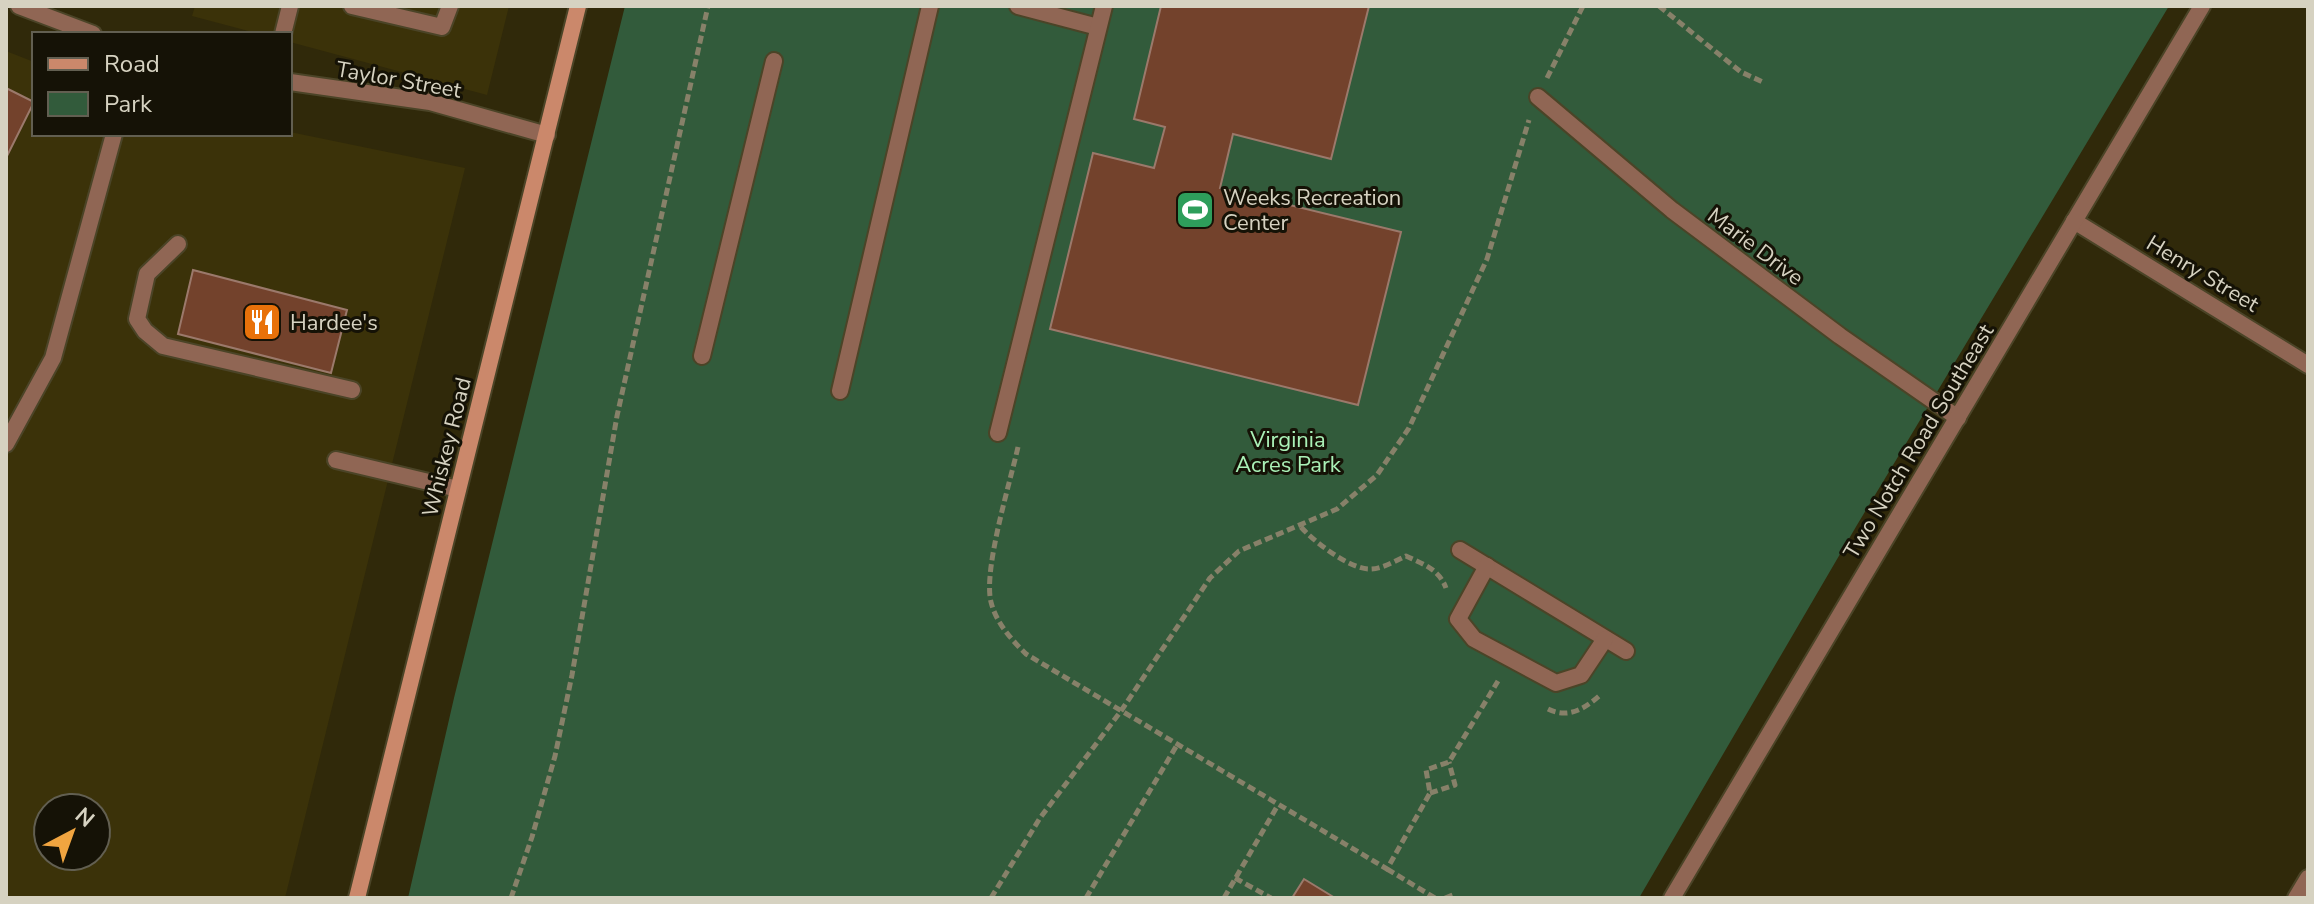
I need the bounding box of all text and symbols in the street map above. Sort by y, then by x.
legend [32,32,292,136]
text: Road [104,48,160,80]
street label: Taylor Street [334,54,464,106]
text: Park [104,88,153,120]
place label: Weeks Recreation Center [1223,183,1401,238]
sports icon: Weeks Recreation Center [1174,189,1216,231]
street label: Marie Drive [1701,201,1810,293]
street label: Henry Street [2141,228,2265,319]
restaurant icon: Hardee's [241,301,283,343]
place label: Hardee's [290,308,378,338]
street label: Two Notch Road Southeast [1837,318,2001,565]
street label: Whiskey Road [415,374,479,520]
park label: Virginia Acres Park [1235,425,1342,480]
north arrow [32,792,112,872]
text: N [68,801,101,834]

